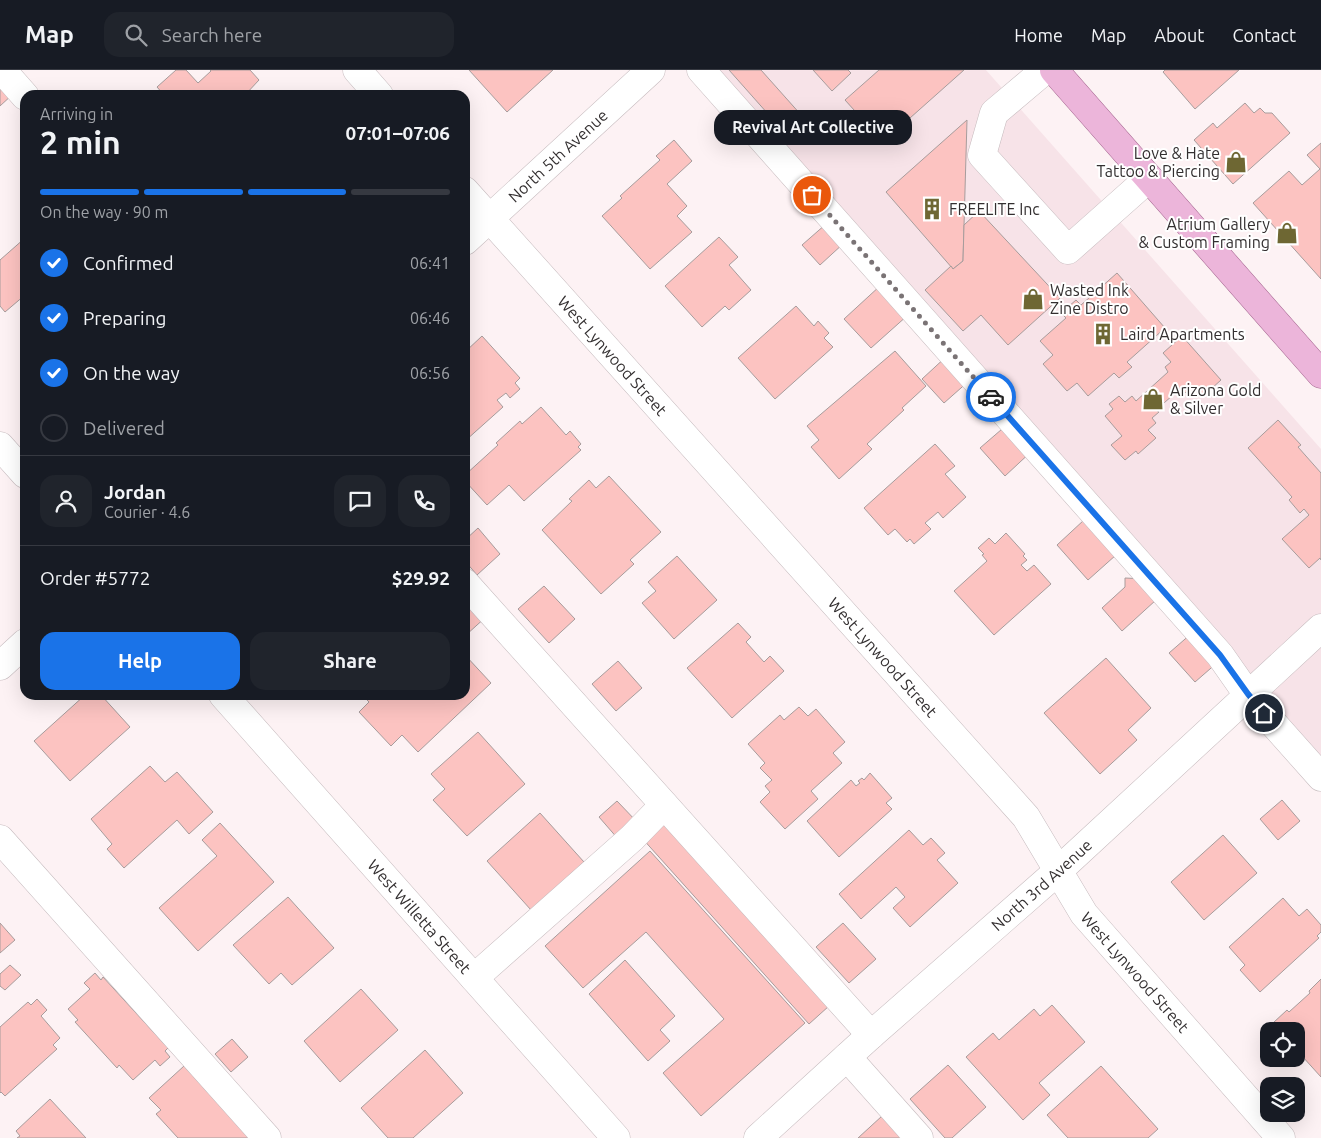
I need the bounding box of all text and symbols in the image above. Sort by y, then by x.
search box [104,12,454,57]
text: Map [25,21,74,48]
icon: search [122,21,150,49]
text: Search here [162,24,262,46]
text: Home [1014,25,1063,45]
text: Map [1091,25,1126,45]
text: About [1154,25,1204,45]
text: Contact [1232,25,1296,45]
text: Arriving in [40,105,113,123]
street label: North 5th Avenue [505,106,611,206]
callout: Revival Art Collective [713,110,911,145]
text: Revival Art Collective [732,118,894,136]
text: 07:01–07:06 [345,122,450,144]
text: 2 min [40,124,121,160]
place label: Love & Hate Tattoo & Piercing [1096,144,1220,180]
shop icon: Love & Hate Tattoo & Piercing [1223,149,1249,175]
pin [791,174,833,216]
icon: bag [798,181,826,209]
building icon: FREELITE Inc [919,196,945,222]
place label: FREELITE Inc [949,200,1040,218]
text: On the way · 90 m [40,203,168,221]
place label: Atrium Gallery & Custom Framing [1139,215,1270,251]
shop icon: Atrium Gallery & Custom Framing [1274,220,1300,246]
icon: check [40,249,68,277]
text: Confirmed [83,252,174,274]
text: 06:41 [410,254,450,272]
place label: Wasted Ink Zine Distro [1050,281,1129,317]
shop icon: Wasted Ink Zine Distro [1020,286,1046,312]
street label: West Lynwood Street [554,292,671,419]
icon: check [40,304,68,332]
text: Preparing [83,307,167,329]
text: 06:46 [410,309,450,327]
building icon: Laird Apartments [1090,321,1116,347]
place label: Laird Apartments [1120,325,1245,343]
icon: check [40,359,68,387]
text: On the way [83,362,180,384]
text: 06:56 [410,364,450,382]
courier [966,372,1016,422]
place label: Arizona Gold & Silver [1170,381,1261,417]
icon: car [977,383,1005,411]
shop icon: Arizona Gold & Silver [1140,386,1166,412]
text: Delivered [83,417,165,439]
button: person [40,475,92,527]
button: chat [334,475,386,527]
button: phone [398,475,450,527]
text: Jordan [104,481,166,503]
text: Courier · 4.6 [104,503,190,521]
text: Order #5772 [40,567,150,589]
text: $29.92 [392,567,450,589]
street label: West Lynwood Street [825,594,941,721]
button: Help [40,632,240,690]
button: Share [250,632,450,690]
pin [1243,692,1285,734]
icon: home [1250,699,1278,727]
street label: North 3rd Avenue [988,836,1095,934]
street label: West Willetta Street [364,856,475,977]
street label: West Lynwood Street [1077,908,1193,1036]
map controls [1260,1022,1305,1122]
button: locate [1260,1022,1305,1067]
button: layers [1260,1077,1305,1122]

